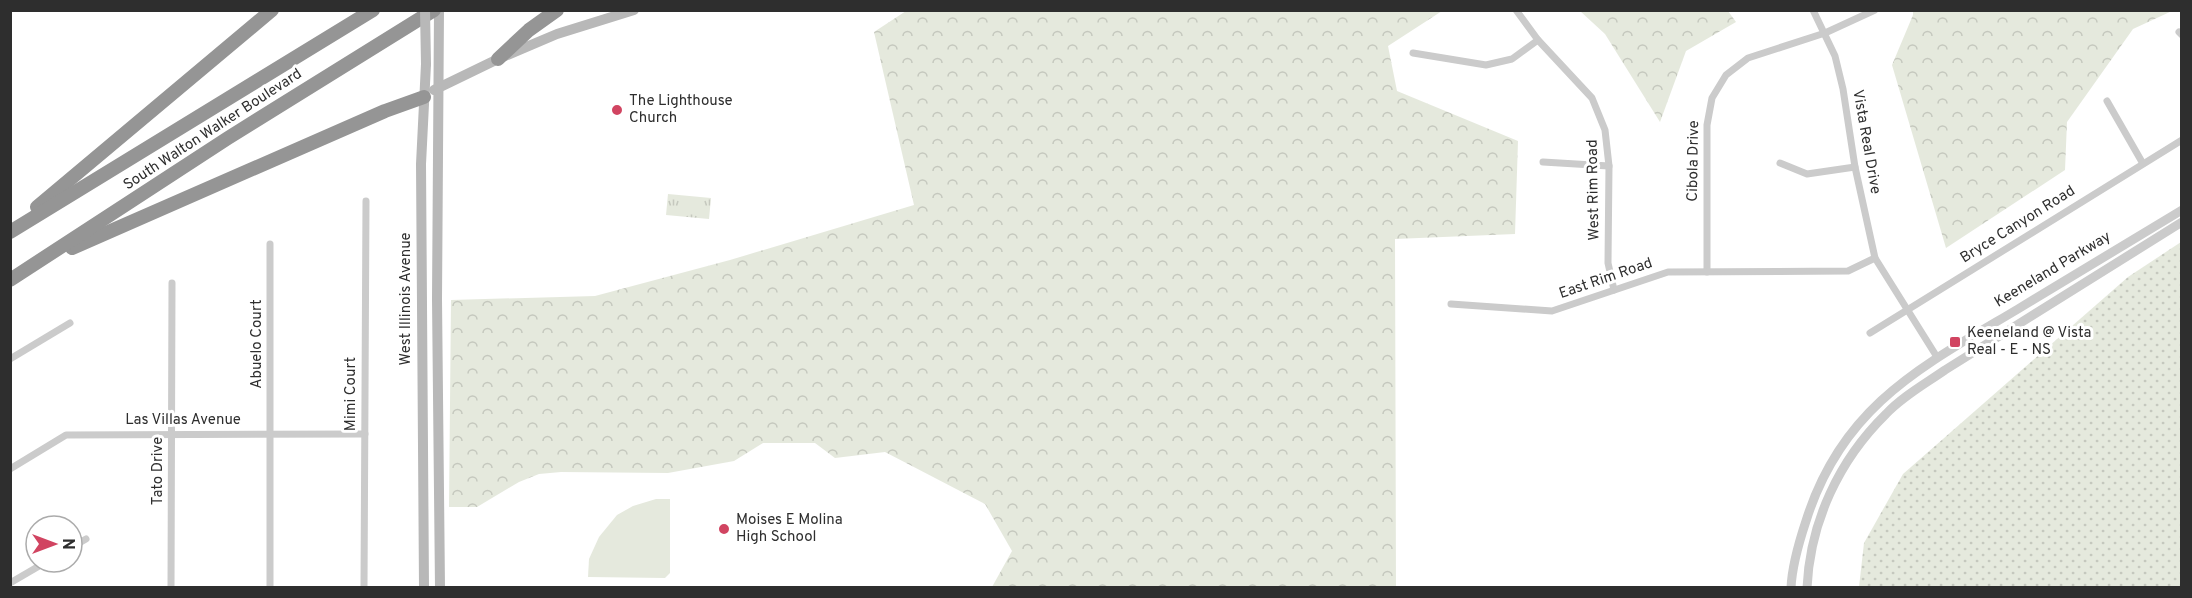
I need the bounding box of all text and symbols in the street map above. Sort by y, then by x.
street label: South Walton Walker Boulevard [120,65,306,195]
street label: Vista Real Drive [1847,88,1885,196]
place label: The Lighthouse Church [629,92,733,128]
marker: The Lighthouse Church [610,103,624,117]
street label: Cibola Drive [1684,120,1704,202]
street label: West Rim Road [1584,139,1604,241]
street label: Bryce Canyon Road [1957,182,2079,268]
street label: Keeneland Parkway [1991,228,2115,312]
street label: West Illinois Avenue [397,232,416,366]
street label: East Rim Road [1557,254,1655,304]
street label: Abuelo Court [248,299,267,389]
place label: Keeneland @ Vista Real - E - NS [1967,324,2091,360]
marker: Keeneland @ Vista Real - E - NS [1948,335,1962,349]
street label: Mimi Court [342,357,361,431]
street label: Las Villas Avenue [125,411,241,430]
street label: Tato Drive [149,437,168,505]
place label: Moises E Molina High School [736,511,843,547]
north arrow [24,514,84,574]
marker: Moises E Molina High School [717,522,731,536]
text: N [57,538,77,550]

